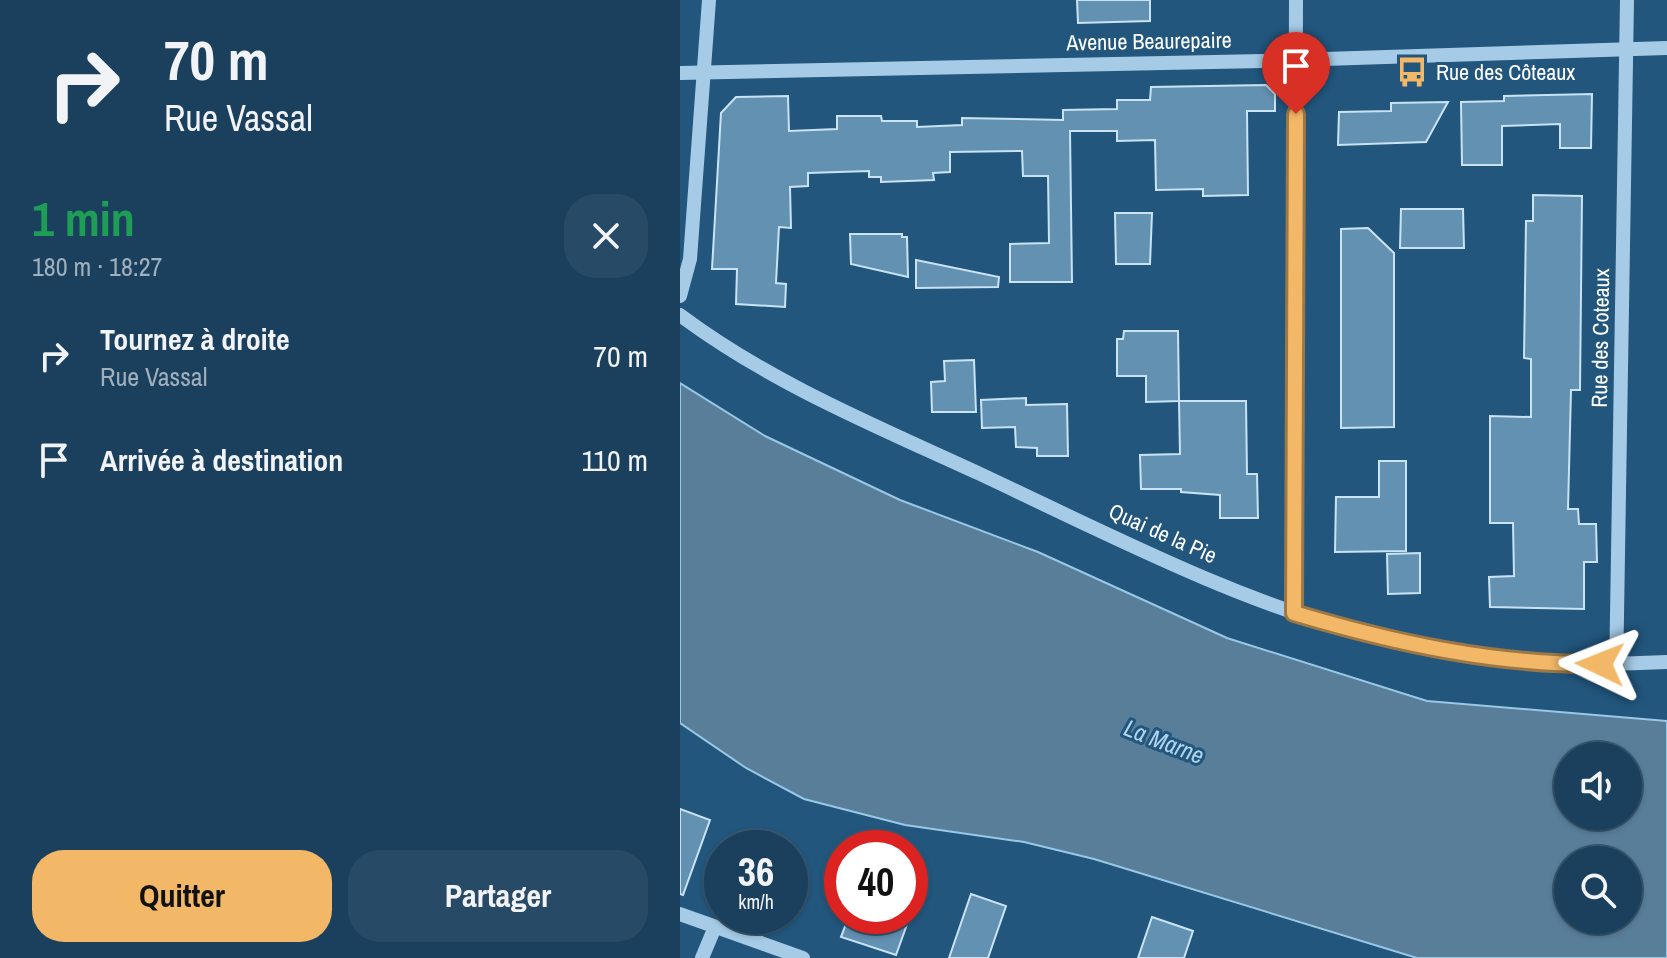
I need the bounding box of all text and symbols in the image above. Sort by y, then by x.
text: 70 m [164,22,269,97]
street label: Avenue Beaurepaire [1065,25,1232,57]
icon: right [32,32,136,136]
pin [1262,32,1330,114]
icon: arrive [1274,44,1318,88]
bus stop icon: Rue des Côteaux [1395,55,1429,89]
place label: Rue des Côteaux [1436,57,1575,87]
text: Rue Vassal [164,94,313,142]
text: 1 min [32,186,135,251]
button: close [564,194,648,278]
text: 180 m · 18:27 [32,249,162,284]
street label: Rue des Coteaux [1584,268,1616,408]
text: Tournez à droite [100,319,290,359]
icon: right [32,334,76,378]
text: 70 m [593,336,648,376]
text: Rue Vassal [100,359,207,394]
icon: arrive [32,438,76,482]
text: Arrivée à destination [100,440,343,480]
text: 110 m [581,440,648,480]
street label: Quai de la Pie [1104,496,1222,570]
position arrow [1558,622,1642,706]
water label: La Marne [1120,711,1209,771]
map controls [1554,742,1642,934]
button: sound [1554,742,1642,830]
speed limit sign: 40 [824,830,928,934]
text: 36 [738,845,774,898]
button: search [1554,846,1642,934]
button: Quitter [32,850,332,942]
button: Partager [348,850,648,942]
text: km/h [738,888,774,915]

